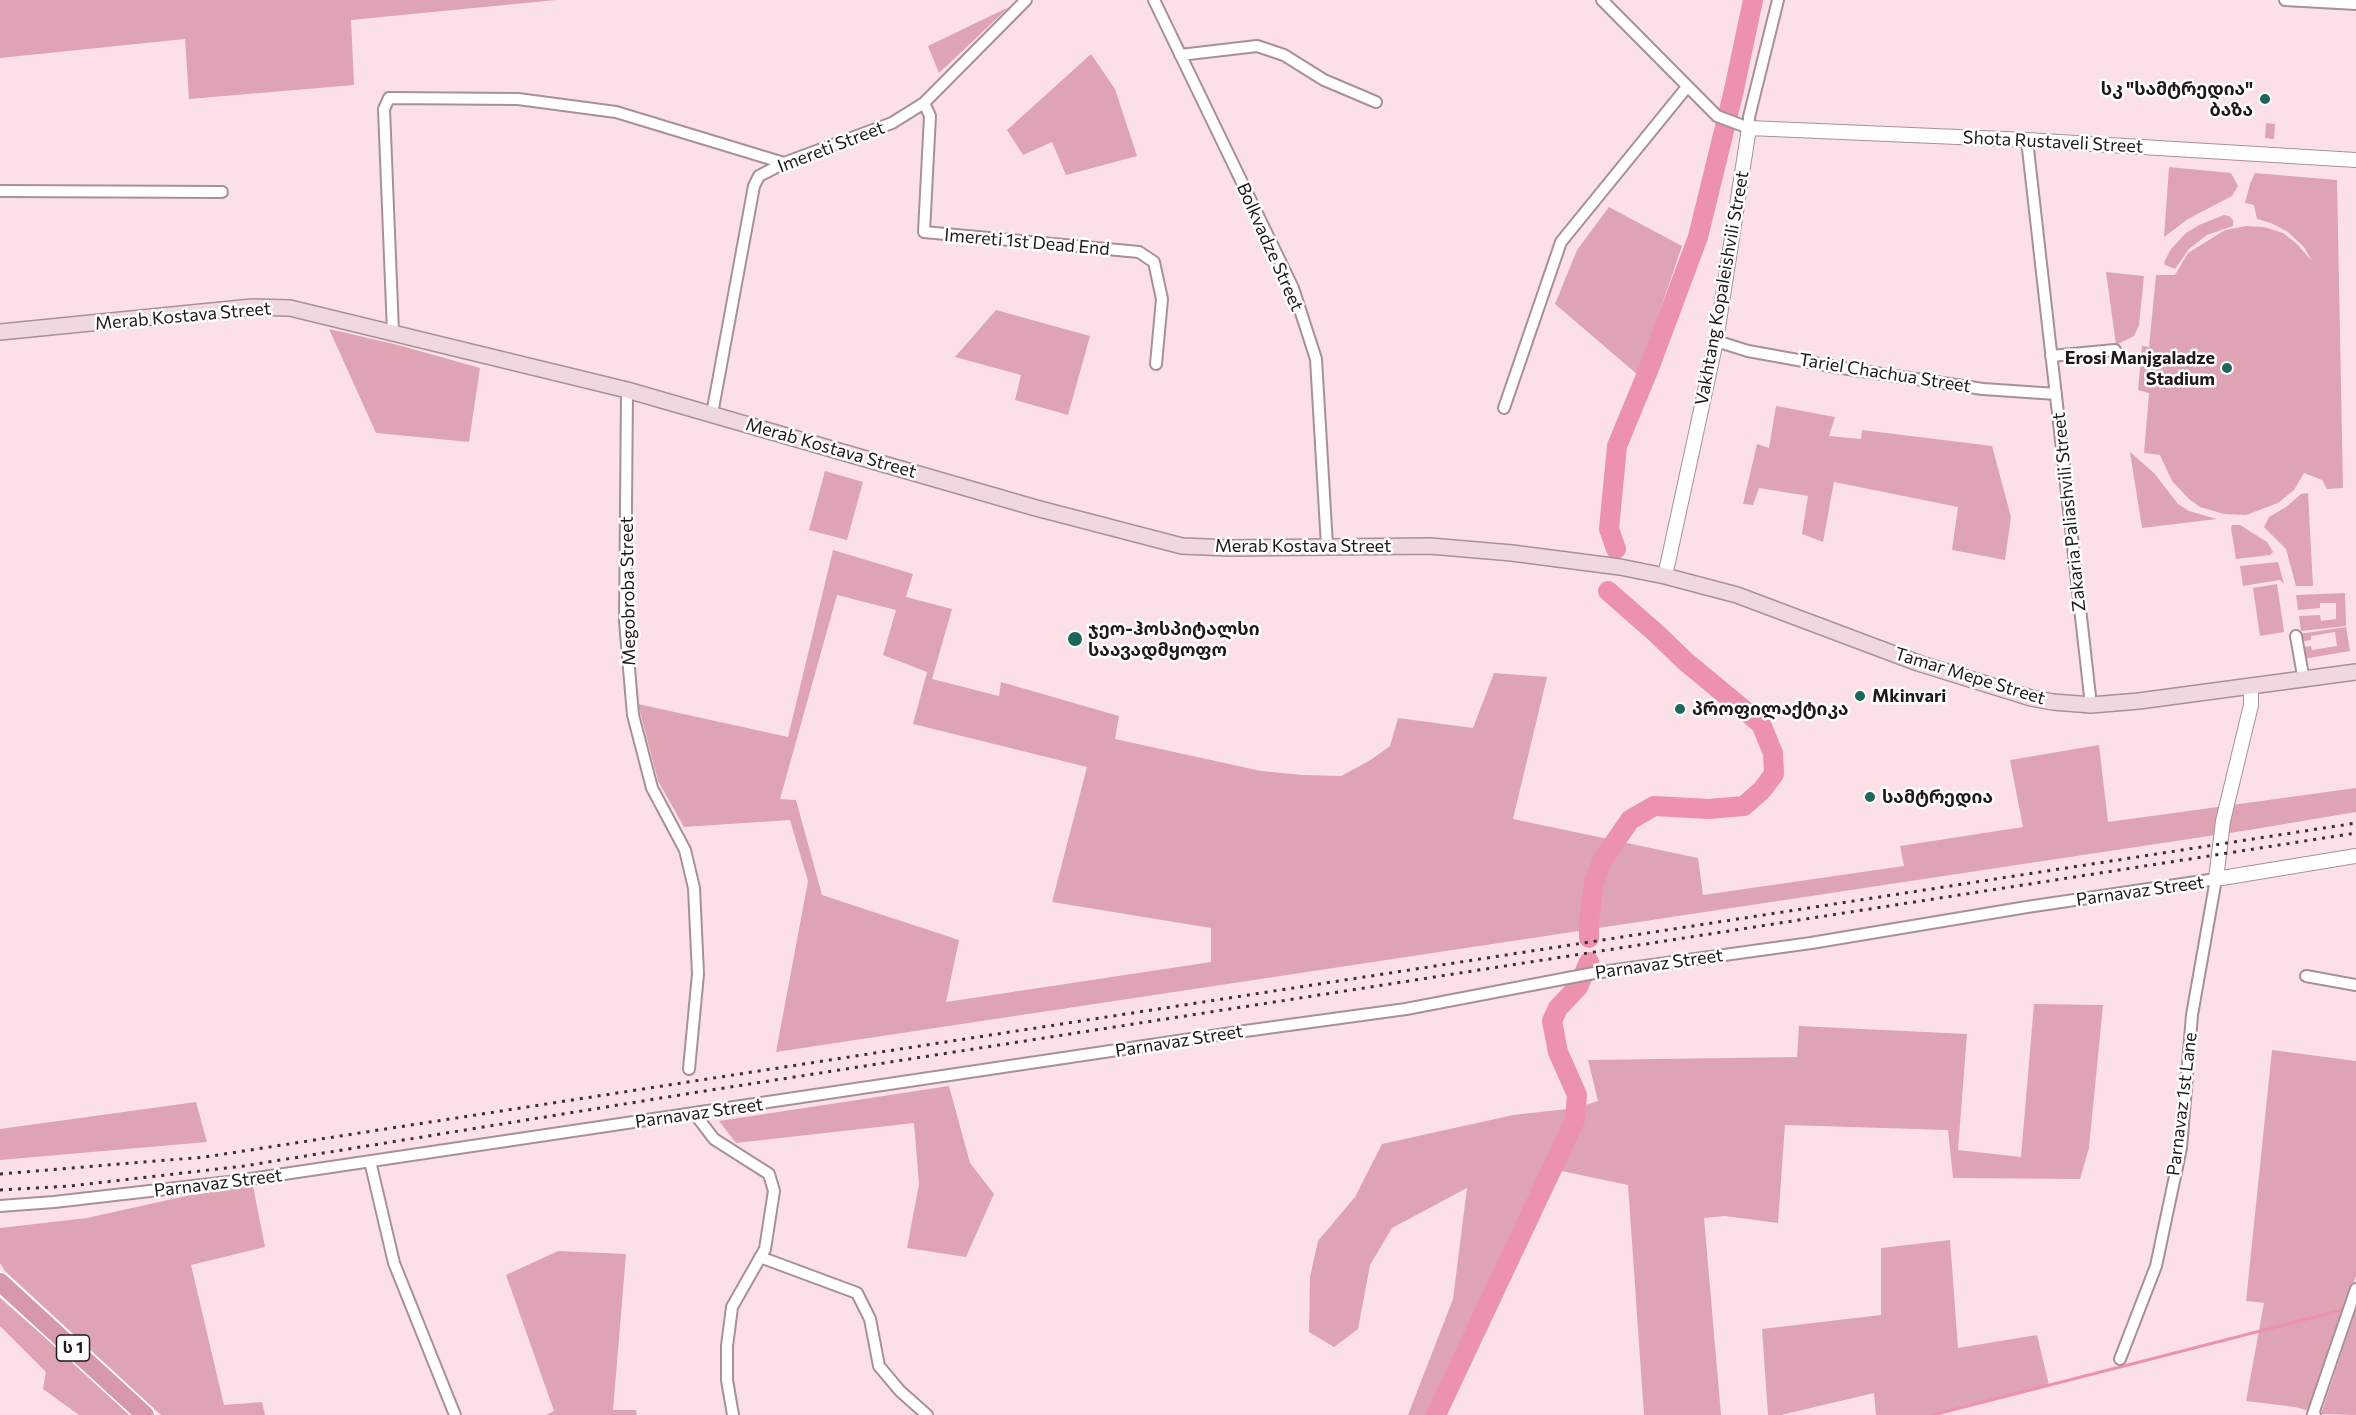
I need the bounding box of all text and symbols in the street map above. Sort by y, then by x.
place label: სკ "სამტრედია" ბაზა [2101,78,2253,121]
marker: სკ "სამტრედია" ბაზა [2258,92,2272,106]
street label: Imereti Street [774,117,888,177]
street label: Shota Rustaveli Street [1962,126,2144,158]
street label: Vakhtang Kopaleishvili Street [1691,169,1753,407]
street label: Bolkvadze Street [1232,179,1308,315]
street label: Imereti 1st Dead End [943,224,1111,260]
street label: Merab Kostava Street [94,298,272,334]
place label: Erosi Manjgaladze Stadium [2065,347,2215,389]
street label: Tariel Chachua Street [1797,349,1973,397]
marker: Erosi Manjgaladze Stadium [2220,361,2234,375]
street label: Zakaria Paliashvili Street [2048,411,2090,613]
street label: Merab Kostava Street [743,413,919,483]
street label: Megobroba Street [616,516,640,666]
street label: Merab Kostava Street [1215,535,1391,557]
place label: ჯეო-ჰოსპიტალსი საავადმყოფო [1088,618,1260,660]
marker: ჯეო-ჰოსპიტალსი საავადმყოფო [1066,630,1084,648]
street label: Tamar Mepe Street [1892,643,2048,709]
place label: Mkinvari [1872,685,1946,707]
marker: Mkinvari [1853,689,1867,703]
place label: პროფილაქტიკა [1692,698,1849,720]
marker: პროფილაქტიკა [1673,702,1687,716]
place label: სამტრედია [1882,786,1993,808]
marker: სამტრედია [1863,790,1877,804]
street label: Parnavaz Street [2075,871,2205,911]
street label: Parnavaz Street [1594,944,1724,984]
street label: Parnavaz Street [1114,1020,1244,1062]
street label: Parnavaz 1st Lane [2162,1031,2202,1177]
street label: Parnavaz Street [634,1093,764,1133]
street label: Parnavaz Street [153,1164,283,1202]
road number: ს 1 [56,1335,90,1361]

